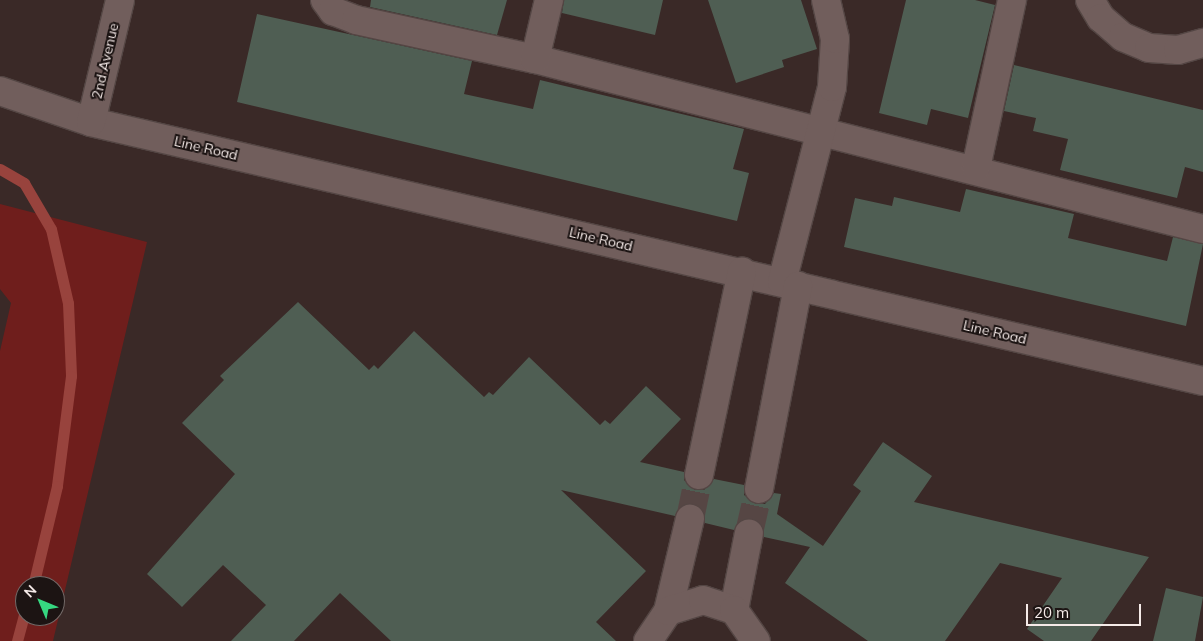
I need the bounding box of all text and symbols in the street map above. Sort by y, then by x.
street label: 2nd Avenue [88,21,122,101]
street label: Line Road [173,133,239,163]
street label: Line Road [568,224,634,254]
street label: Line Road [962,317,1028,347]
north arrow [15,576,65,626]
text: N [20,581,40,601]
scale bar [1028,594,1143,626]
text: 20 m [1034,603,1069,622]

